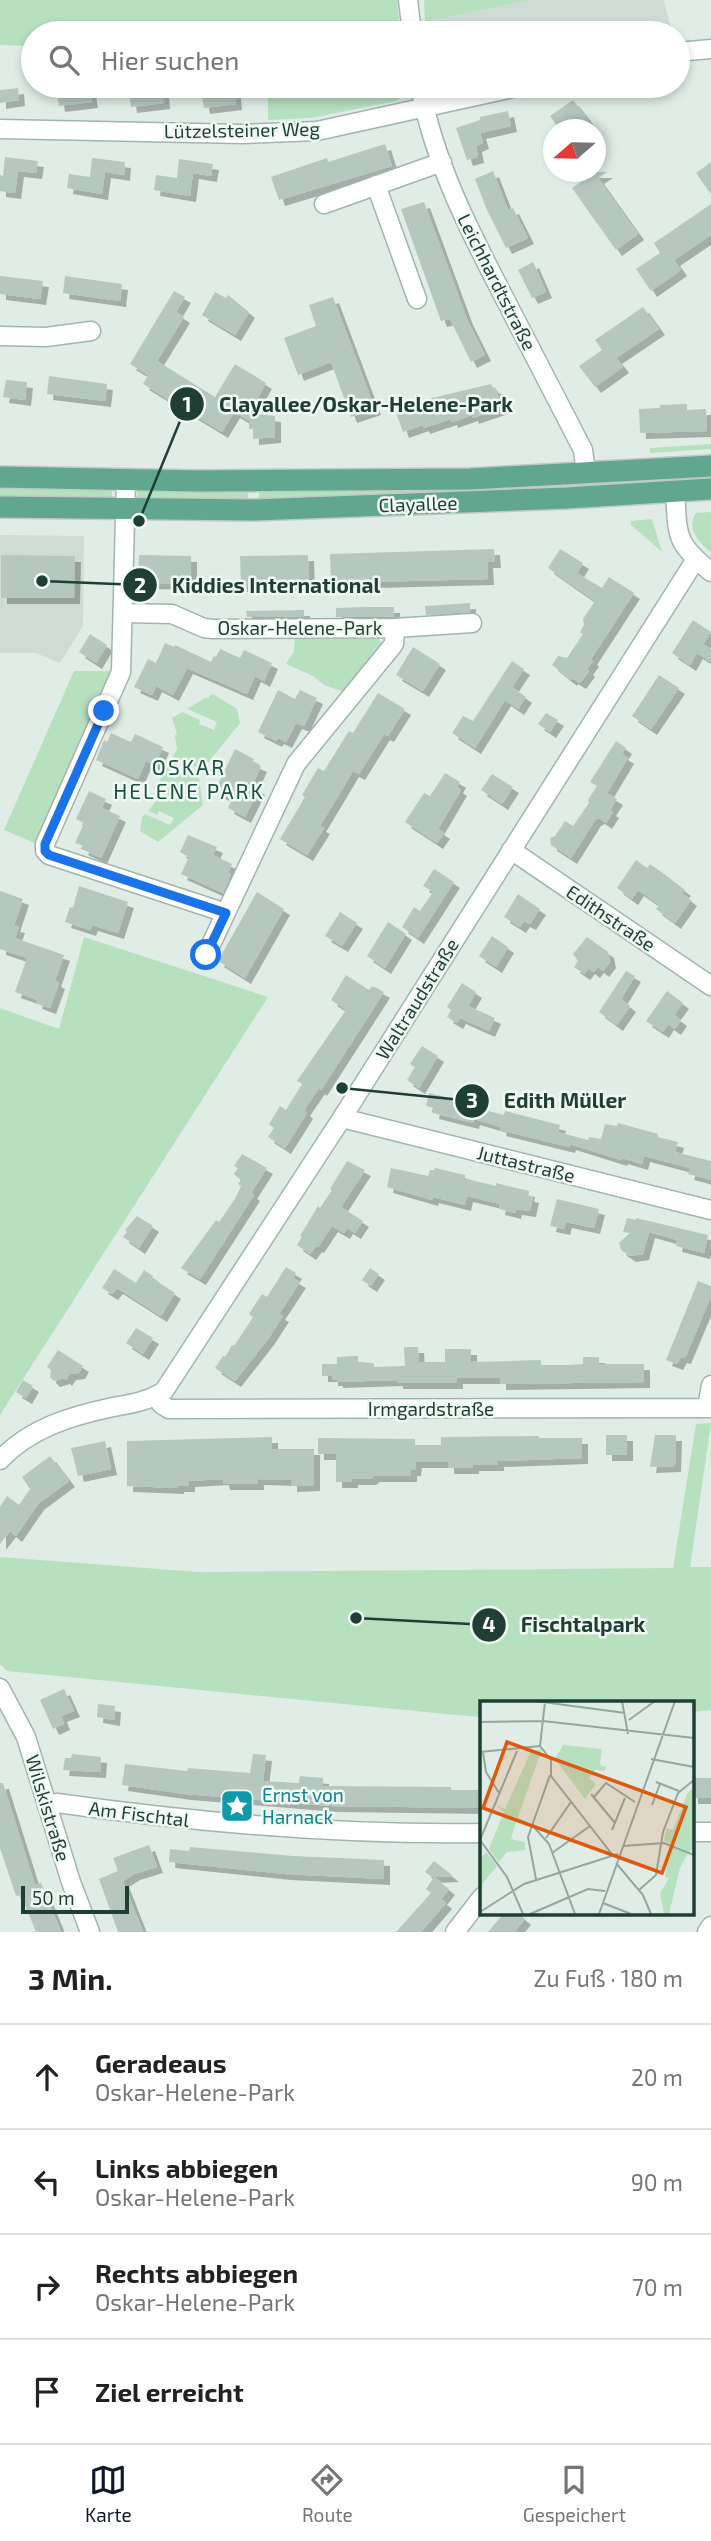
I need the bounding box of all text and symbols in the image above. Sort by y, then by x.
search box [21,21,690,98]
icon: search [45,41,83,79]
text: Hier suchen [101,44,239,75]
street label: Lützelsteiner Weg [164,117,321,142]
north arrow [543,119,606,182]
street label: Leichhardtstraße [453,210,542,354]
callout: Clayallee/Oskar-Helene-Park [170,383,527,425]
text: 1 [182,391,192,416]
text: Clayallee/Oskar-Helene-Park [219,391,513,417]
street label: Clayallee [378,491,458,516]
callout: Kiddies International [123,564,394,606]
text: 2 [134,572,146,597]
text: Kiddies International [172,572,380,597]
street label: Oskar-Helene-Park [217,616,383,639]
route end [88,695,119,726]
district label: OSKAR HELENE PARK [113,754,265,803]
street label: Edithstraße [562,879,660,956]
street label: Waltraudstraße [370,934,463,1064]
route start [190,939,221,970]
callout: Edith Müller [455,1080,640,1122]
text: 3 [466,1087,478,1112]
text: Edith Müller [504,1087,626,1112]
street label: Juttastraße [475,1140,578,1187]
street label: Irmgardstraße [368,1397,494,1420]
callout: Fischtalpark [472,1604,659,1646]
text: 4 [482,1611,496,1636]
text: Fischtalpark [521,1611,646,1636]
inset map [480,1701,694,1914]
street label: Wilskistraße [21,1752,76,1864]
place label: Ernst von Harnack [262,1783,344,1828]
place icon: Ernst von Harnack [218,1787,256,1825]
street label: Am Fischtal [88,1796,191,1831]
scale bar [21,1883,130,1915]
text: 50 m [32,1886,75,1909]
text: 3 Min. [28,1960,113,1996]
text: Zu Fuß · 180 m [534,1964,683,1992]
text: Geradeaus [95,2047,227,2078]
icon: ahead [28,2058,66,2096]
text: 20 m [631,2063,683,2091]
text: Oskar-Helene-Park [95,2078,295,2106]
text: Links abbiegen [95,2152,279,2183]
icon: left [28,2163,66,2201]
text: 90 m [631,2168,683,2196]
text: Oskar-Helene-Park [95,2183,295,2211]
text: Rechts abbiegen [95,2257,298,2288]
icon: right [28,2268,66,2306]
text: 70 m [632,2273,683,2301]
text: Oskar-Helene-Park [95,2288,295,2316]
icon: arrive [28,2373,66,2411]
text: Ziel erreicht [95,2376,244,2407]
tab: Karte [85,2461,132,2526]
tab: Route [302,2461,353,2526]
tab: Gespeichert [523,2461,626,2526]

